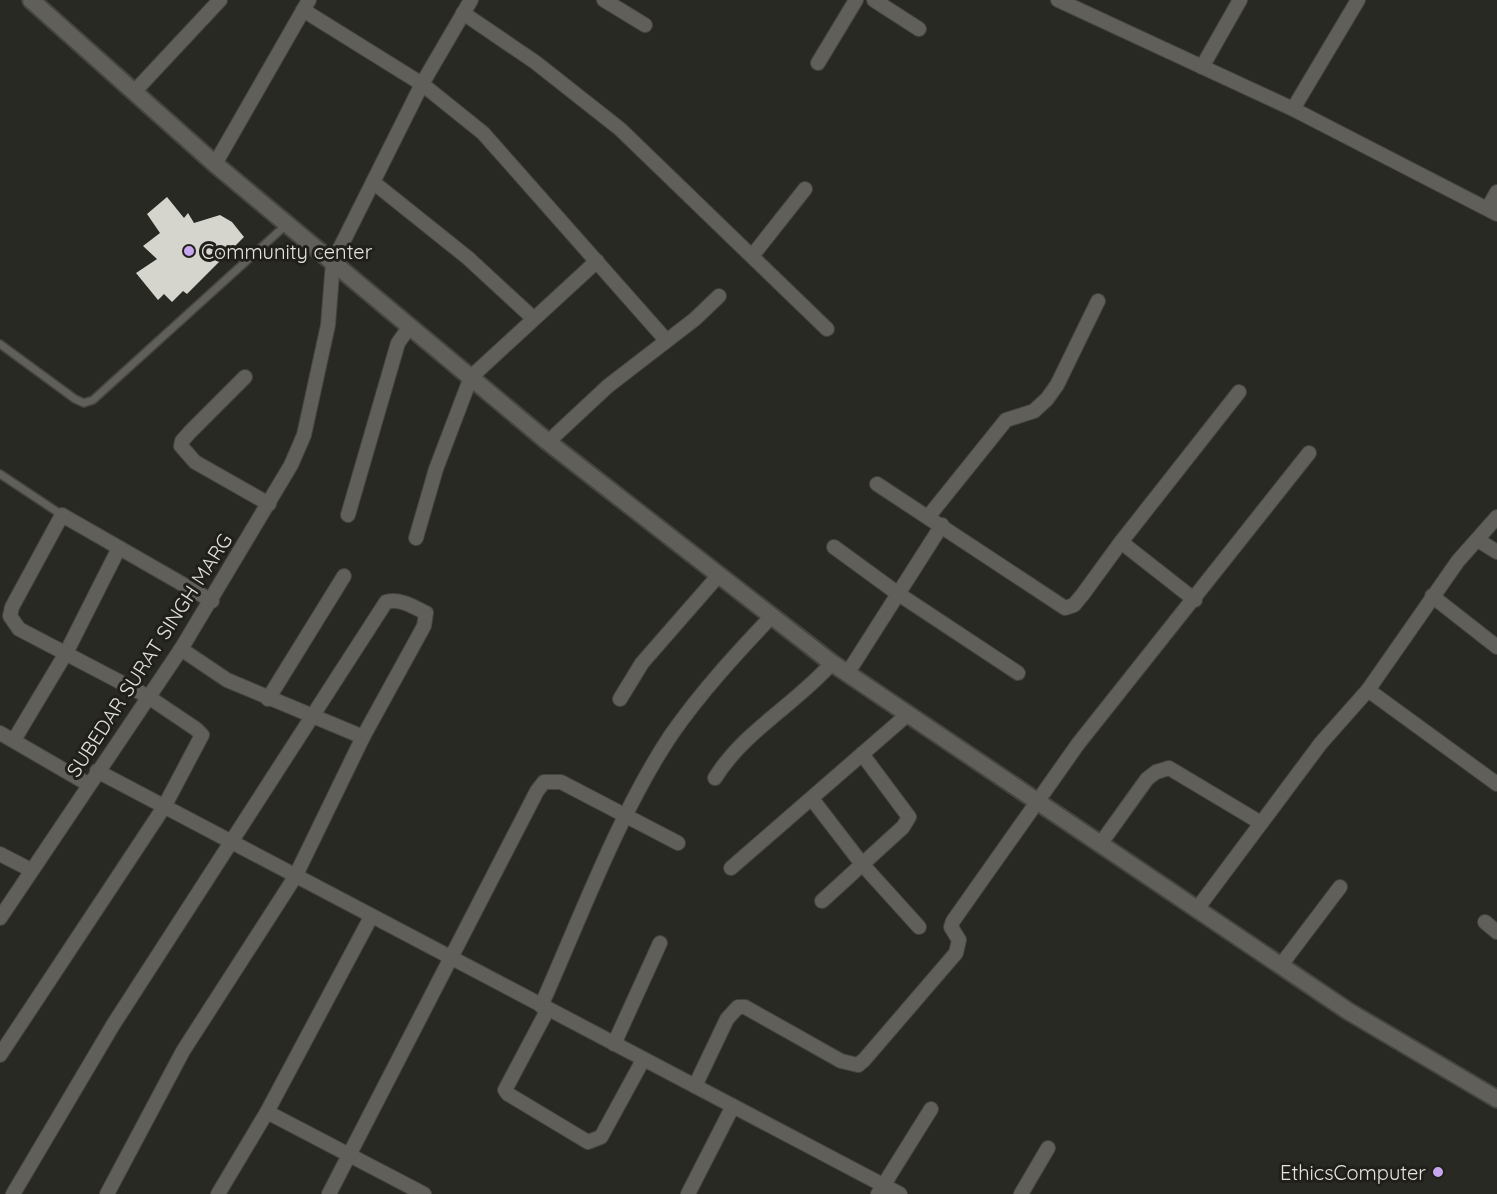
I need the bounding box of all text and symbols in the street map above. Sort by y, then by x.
place label: Community center [201,239,373,264]
marker: Community center [182,244,196,258]
street label: SUBEDAR SURAT SINGH MARG [61,528,237,782]
place label: EthicsComputer [1280,1160,1426,1185]
marker: EthicsComputer [1431,1165,1445,1179]

